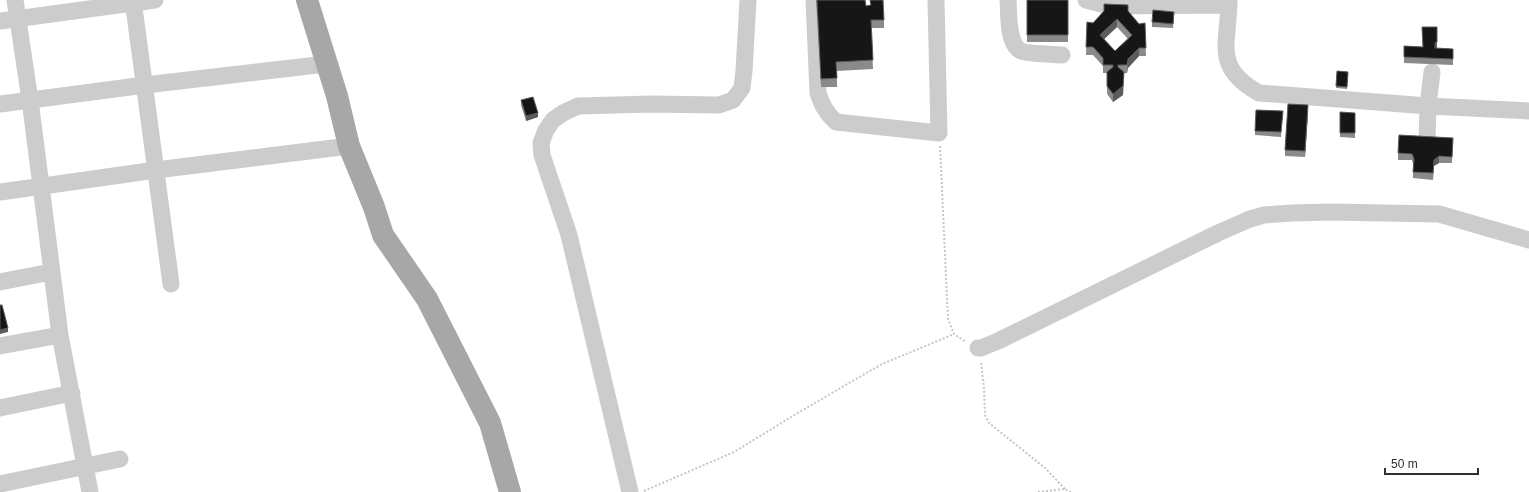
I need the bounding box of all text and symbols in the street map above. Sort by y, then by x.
scale bar [1385,450,1478,476]
text: 50 m [1391,457,1418,471]

